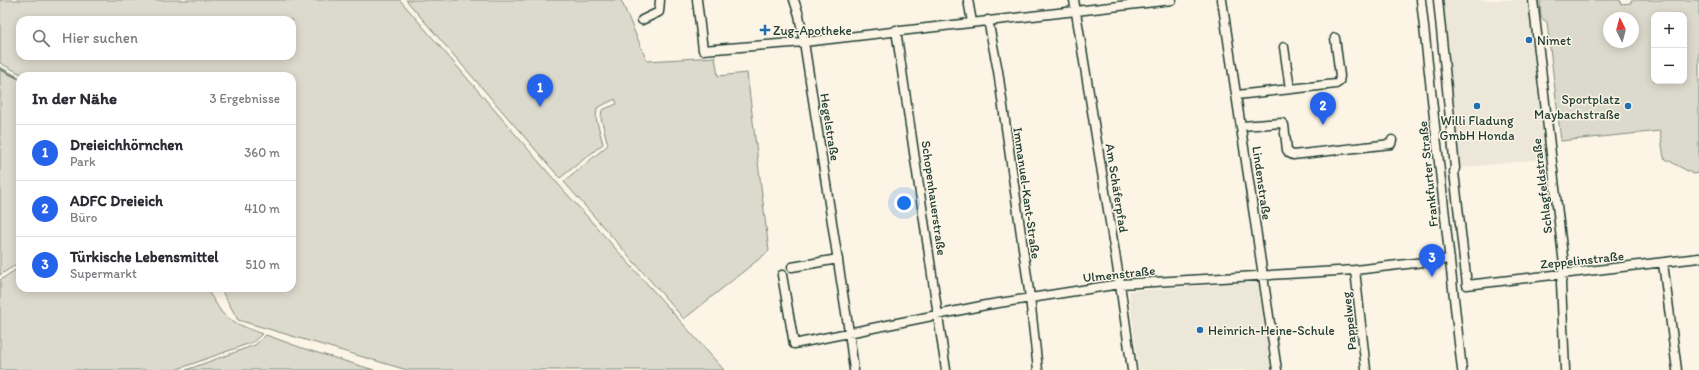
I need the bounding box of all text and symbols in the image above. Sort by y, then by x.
north arrow [1603,12,1639,48]
map controls [1651,12,1687,84]
button: + [1651,12,1687,48]
search box [16,16,296,60]
place label: Zug-Apotheke [773,23,852,38]
marker: Zug-Apotheke [760,25,770,35]
icon: search [30,27,52,49]
text: Hier suchen [62,29,138,47]
place label: Nimet [1537,33,1571,48]
marker: Nimet [1524,35,1534,45]
button: − [1651,48,1687,84]
pin: 1 [527,74,553,107]
text: In der Nähe [32,88,117,108]
text: 3 Ergebnisse [210,91,280,106]
street label: Hegelstraße [817,92,843,162]
pin: 2 [1310,92,1336,125]
place label: Sportplatz Maybachstraße [1534,92,1620,122]
marker: Willi Fladung GmbH Honda [1472,101,1482,111]
marker: Sportplatz Maybachstraße [1623,101,1633,111]
place label: Willi Fladung GmbH Honda [1439,113,1515,143]
street label: Frankfurter Straße [1415,120,1441,228]
street label: Immanuel-Kant-Straße [1010,126,1044,260]
text: Dreieichhörnchen [70,136,183,154]
street label: Schlagfeldstraße [1529,138,1555,234]
street label: Schopenhauerstraße [919,140,949,256]
street label: Am Schäferpfad [1103,142,1131,234]
text: 1 [42,145,48,160]
text: 360 m [244,145,280,160]
street label: Lindenstraße [1249,145,1275,221]
text: Park [70,154,96,169]
text: ADFC Dreieich [70,192,163,210]
your location [894,193,914,213]
text: 2 [42,201,48,216]
text: 410 m [244,201,280,216]
text: Büro [70,210,97,225]
pin: 3 [1419,244,1445,277]
text: Türkische Lebensmittel [70,248,219,266]
street label: Zeppelinstraße [1539,248,1625,272]
text: 3 [41,257,49,272]
text: 510 m [245,257,280,272]
street label: Ulmenstraße [1082,263,1156,285]
text: Supermarkt [70,266,137,281]
street label: Pappelweg [1338,291,1360,351]
place label: Heinrich-Heine-Schule [1208,323,1335,338]
marker: Heinrich-Heine-Schule [1195,325,1205,335]

